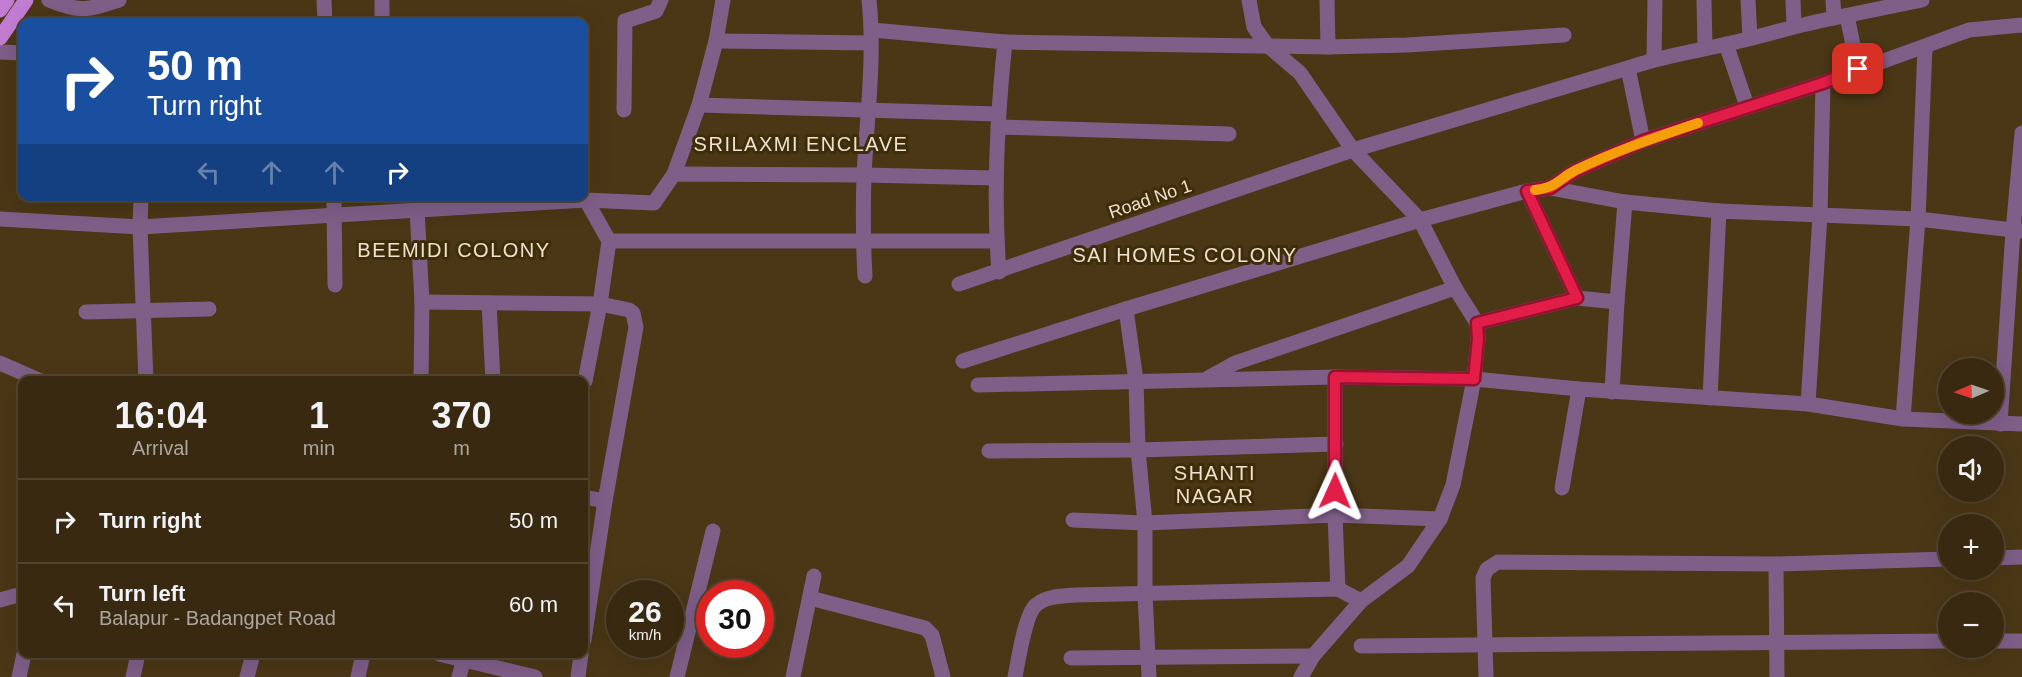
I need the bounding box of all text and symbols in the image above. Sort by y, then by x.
icon: right [48,42,126,120]
text: 50 m [147,42,243,89]
pin [1832,43,1883,94]
icon: arrive [1841,52,1874,85]
text: Turn right [147,91,262,121]
district label: SRILAXMI ENCLAVE [694,133,908,155]
icon: left [192,156,225,189]
icon: ahead [255,156,288,189]
icon: ahead [318,156,351,189]
icon: right [381,156,414,189]
street label: Road No 1 [1106,176,1194,222]
district label: BEEMIDI COLONY [357,239,551,261]
district label: SAI HOMES COLONY [1072,244,1298,266]
north arrow [1938,358,2004,424]
map controls [1938,358,2004,658]
text: 16:04 [114,395,206,436]
text: 1 [309,395,329,436]
text: 370 [431,395,492,436]
button: sound [1938,436,2004,502]
text: Arrival [132,437,189,459]
text: min [303,437,335,459]
text: m [453,437,470,459]
position arrow [1303,459,1367,523]
district label: SHANTI NAGAR [1174,462,1256,507]
icon: right [48,505,81,538]
text: Turn right [99,508,201,533]
text: 50 m [509,508,558,533]
button: + [1938,514,2004,580]
speed limit sign: 30 [696,580,774,658]
text: Turn left [99,581,185,606]
icon: left [48,589,81,622]
text: 60 m [509,592,558,617]
button: − [1938,592,2004,658]
text: 26 [628,595,662,628]
text: Balapur - Badangpet Road [99,607,336,629]
text: km/h [629,626,661,643]

